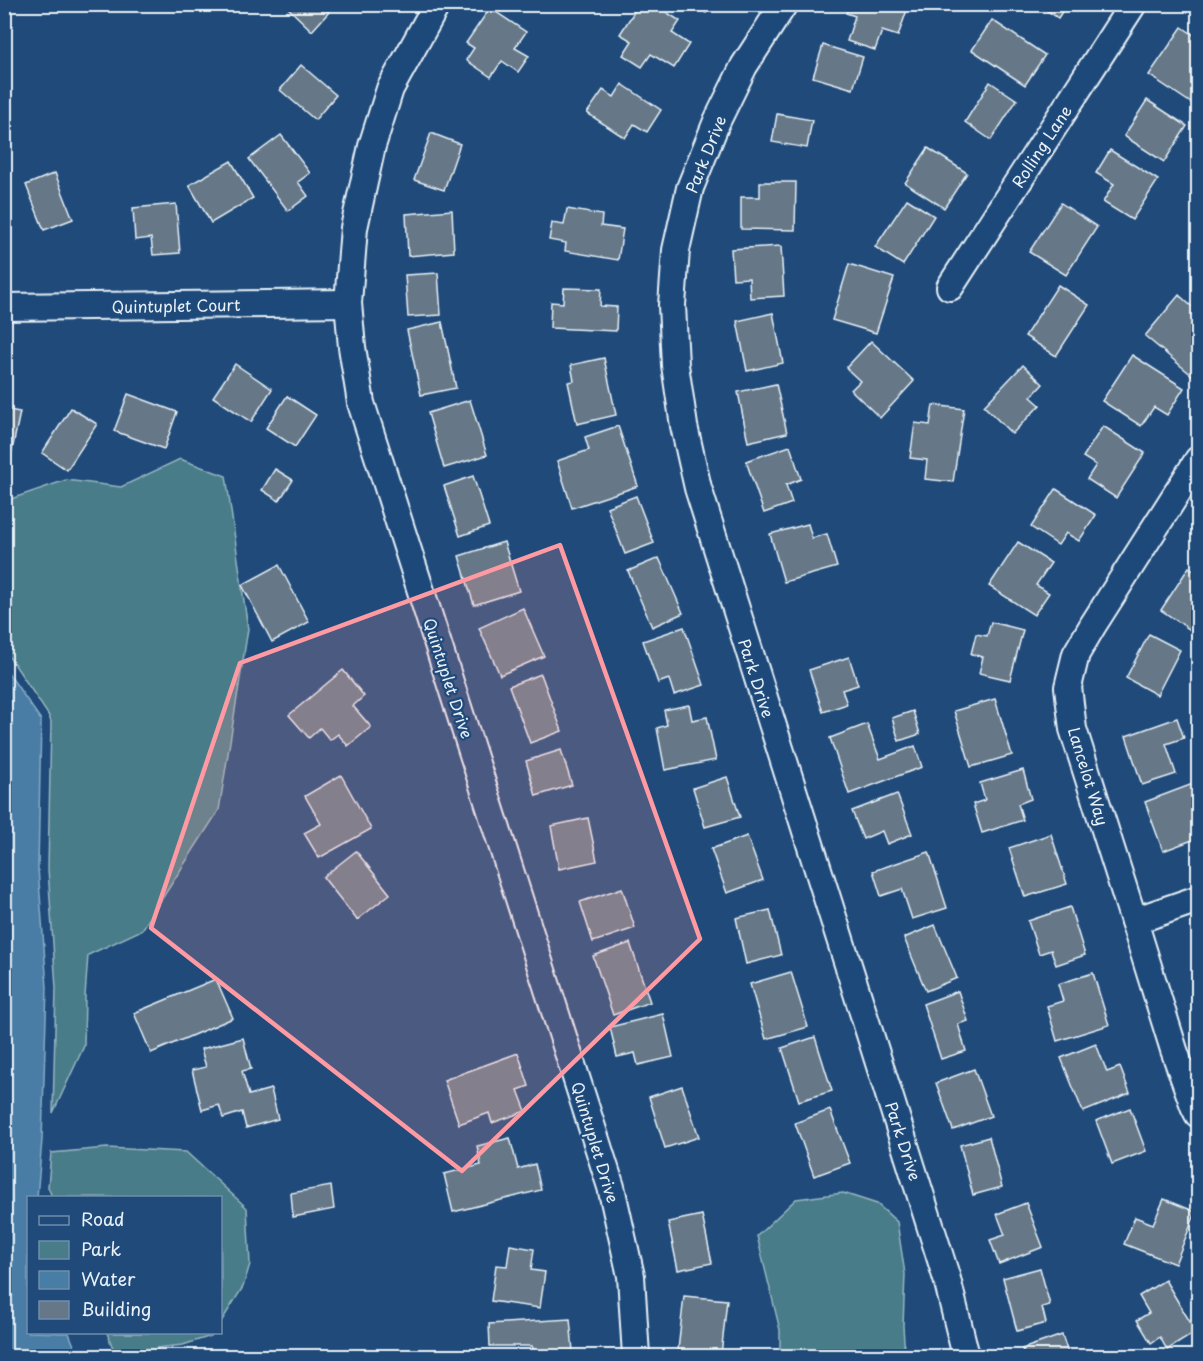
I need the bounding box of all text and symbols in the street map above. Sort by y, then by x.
street label: Rolling Lane [1005,100,1077,192]
street label: Park Drive [679,112,731,196]
street label: Quintuplet Court [111,292,241,318]
street label: Quintuplet Drive [418,615,480,741]
street label: Park Drive [733,635,781,721]
street label: Lancelot Way [1063,724,1115,828]
street label: Quintuplet Drive [566,1078,626,1206]
street label: Park Drive [880,1098,928,1184]
legend [27,1196,222,1334]
text: Road [81,1205,125,1232]
text: Park [81,1235,121,1262]
text: Water [81,1265,136,1292]
text: Building [81,1295,151,1322]

